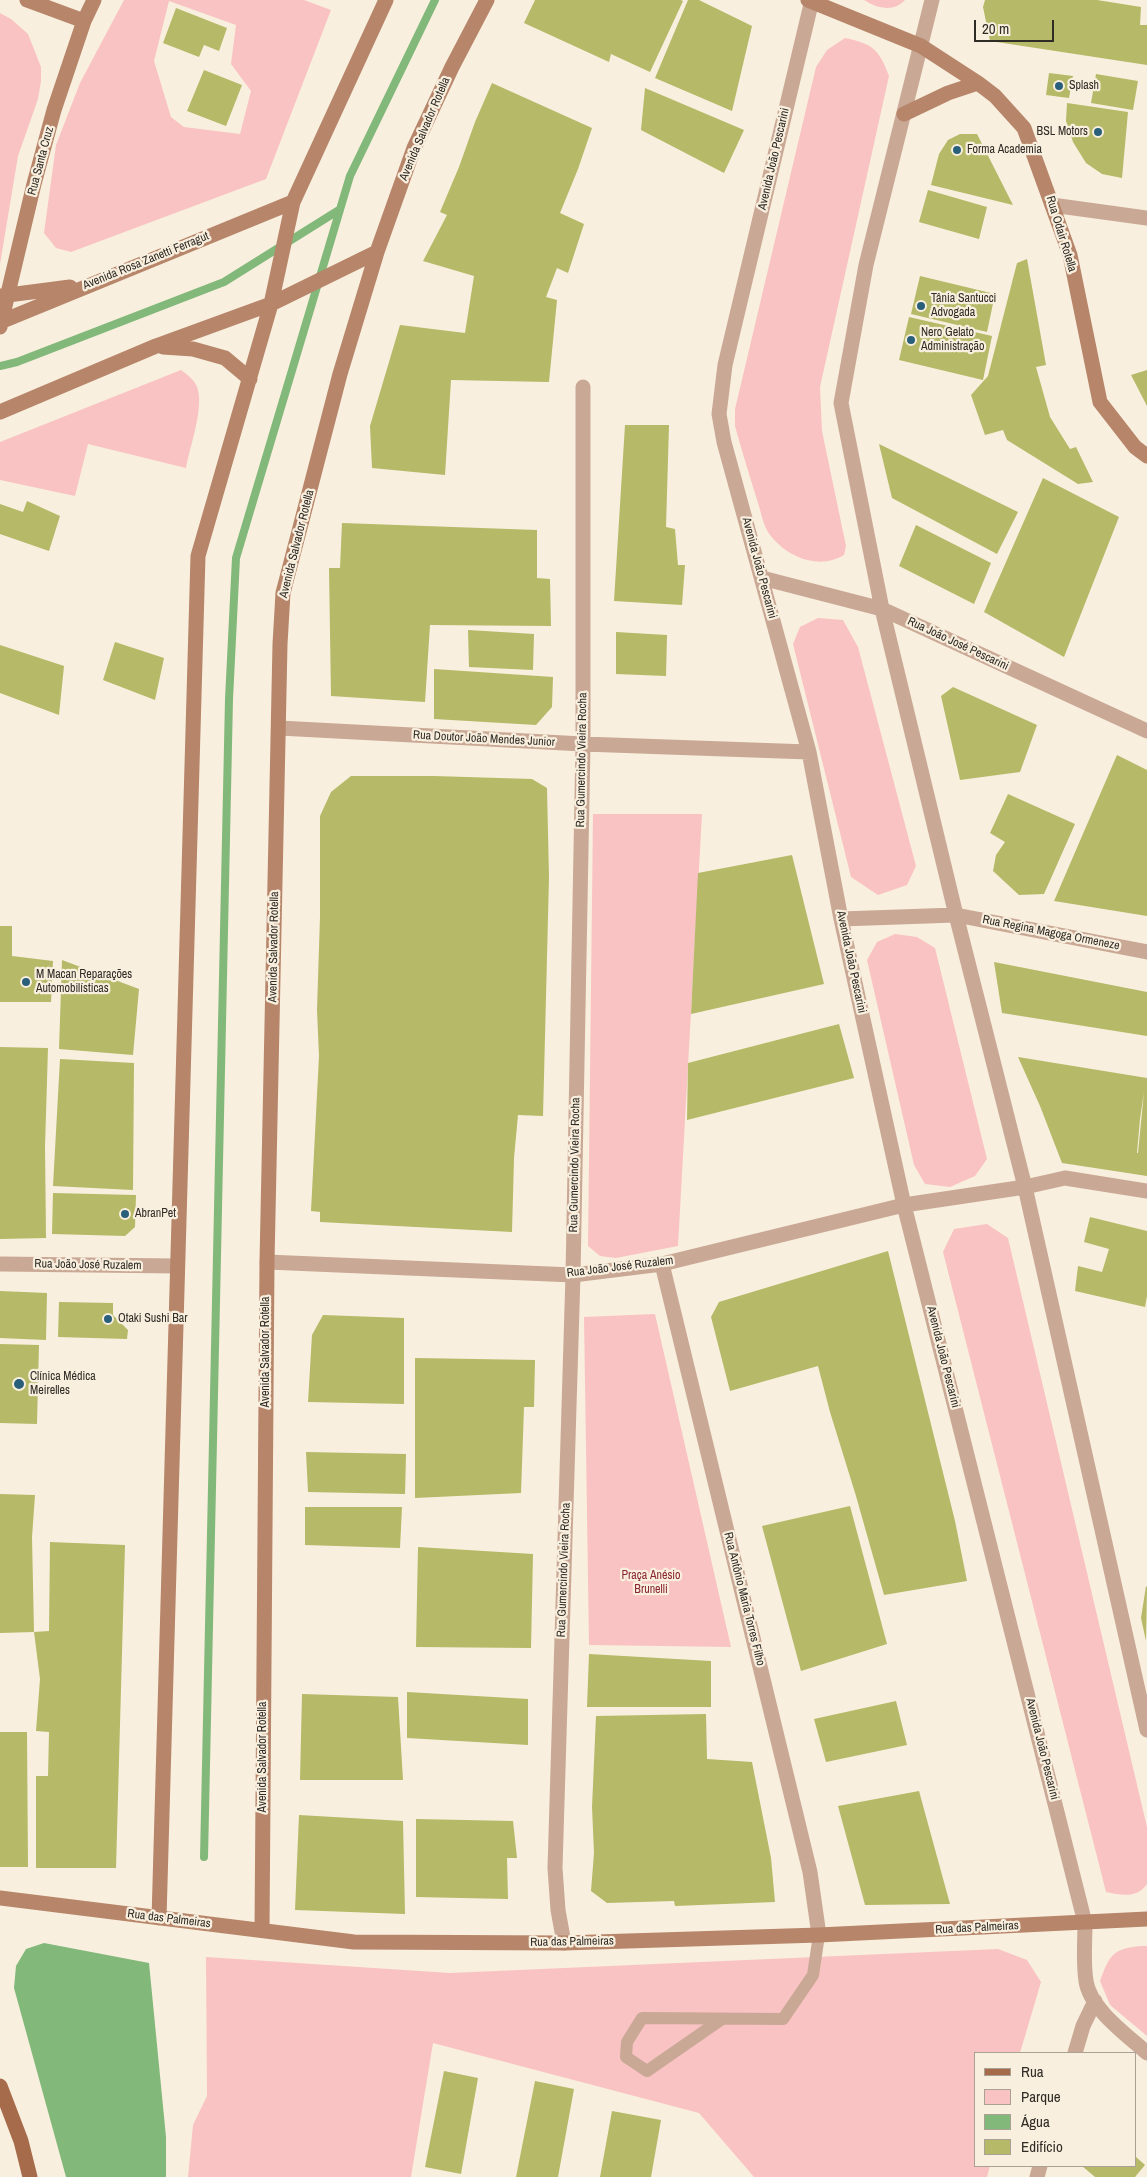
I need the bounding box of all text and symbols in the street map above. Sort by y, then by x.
scale bar [977,10,1057,42]
text: 20 m [982,18,1009,39]
street label: Avenida Salvador Rotella [397,75,453,183]
place label: Splash [1069,79,1099,93]
marker: Splash [1053,80,1065,92]
street label: Avenida João Pescarini [755,107,793,211]
street label: Rua Santa Cruz [25,125,57,197]
place label: BSL Motors [1037,125,1088,139]
marker: BSL Motors [1092,126,1104,138]
place label: Forma Academia [967,143,1042,157]
marker: Forma Academia [951,144,963,156]
street label: Rua Odair Rotella [1043,194,1079,274]
street label: Avenida Rosa Zanetti Ferragut [81,229,211,293]
place label: Tânia Santucci Advogada [931,292,996,320]
marker: Tânia Santucci Advogada [915,300,927,312]
place label: Nero Gelato Administração [921,326,984,354]
marker: Nero Gelato Administração [905,334,917,346]
street label: Avenida Salvador Rotella [277,488,317,600]
street label: Avenida João Pescarini [739,516,779,620]
street label: Rua João José Pescarini [905,614,1011,674]
street label: Rua Gumercindo Vieira Rocha [574,692,590,828]
street label: Rua Doutor João Mendes Junior [413,728,555,750]
street label: Avenida Salvador Rotella [266,891,282,1003]
street label: Avenida João Pescarini [833,909,869,1015]
street label: Rua Regina Magoga Ormeneze [981,913,1121,953]
place label: M Macan Reparações Automobilísticas [36,968,132,996]
marker: M Macan Reparações Automobilísticas [20,976,32,988]
street label: Rua Gumercindo Vieira Rocha [567,1097,583,1233]
place label: AbranPet [135,1207,176,1221]
marker: AbranPet [119,1208,131,1220]
street label: Rua João José Ruzalem [566,1253,674,1281]
street label: Rua João José Ruzalem [34,1257,142,1273]
street label: Avenida Salvador Rotella [259,1297,273,1407]
street label: Avenida João Pescarini [923,1305,963,1409]
place label: Otaki Sushi Bar [118,1312,187,1326]
marker: Otaki Sushi Bar [102,1313,114,1325]
place label: Clínica Médica Meirelles [30,1370,96,1398]
marker: Clínica Médica Meirelles [12,1377,26,1391]
street label: Rua Gumercindo Vieira Rocha [554,1502,574,1638]
street label: Rua Antônio Maria Torres Filho [720,1531,768,1667]
park label: Praça Anésio Brunelli [621,1569,681,1597]
street label: Avenida João Pescarini [1022,1697,1062,1801]
street label: Avenida Salvador Rotella [256,1702,270,1812]
street label: Rua das Palmeiras [127,1907,211,1931]
street label: Rua das Palmeiras [935,1919,1019,1937]
street label: Rua das Palmeiras [530,1934,614,1950]
legend [974,2052,1137,2167]
text: Rua [1021,2061,1044,2082]
text: Parque [1021,2086,1061,2107]
text: Água [1021,2111,1050,2132]
text: Edifício [1021,2136,1063,2157]

